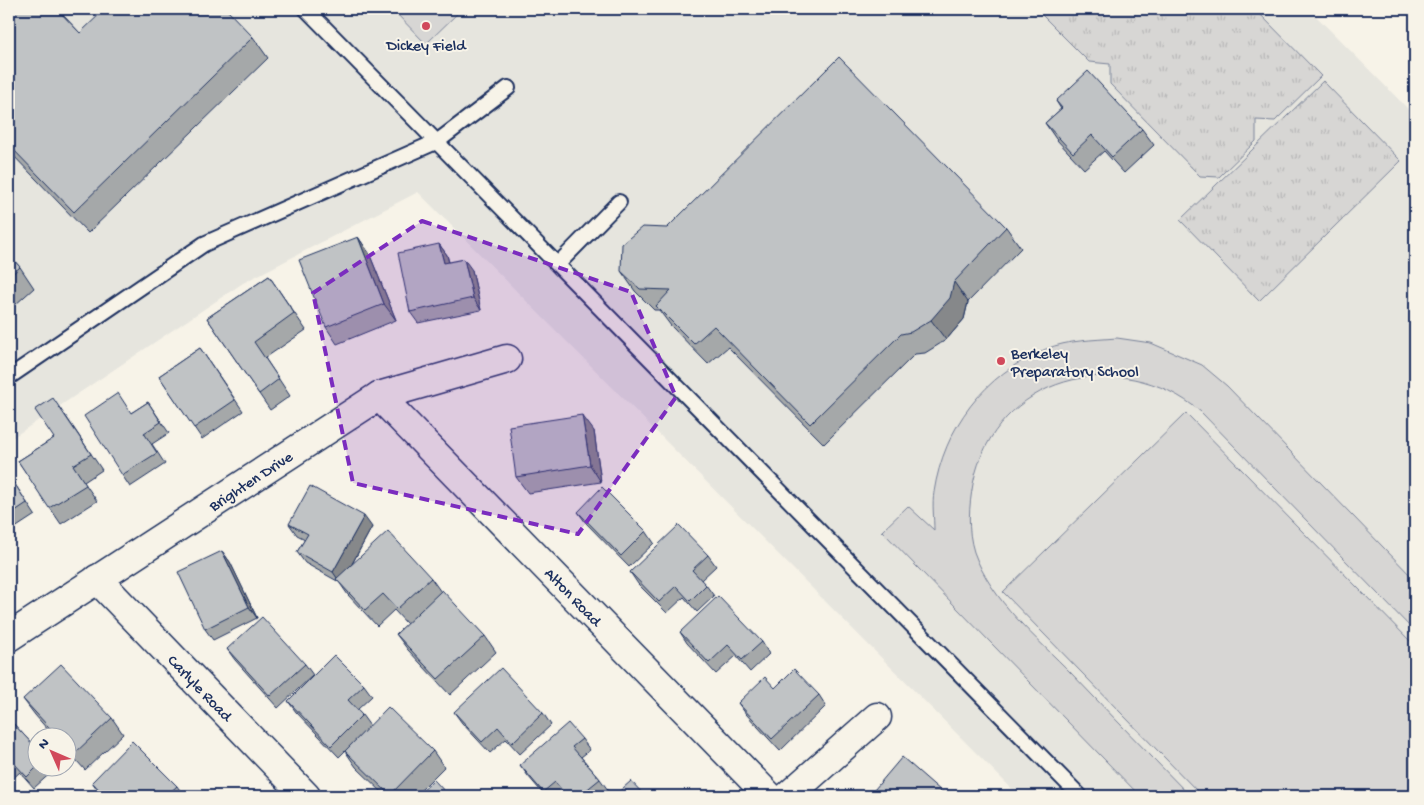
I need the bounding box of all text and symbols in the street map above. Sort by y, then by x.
marker: Dickey Field [420,20,432,32]
place label: Dickey Field [385,38,467,57]
place label: Berkeley Preparatory School [1010,346,1139,383]
marker: Berkeley Preparatory School [995,355,1007,367]
street label: Brighten Drive [206,448,298,518]
street label: Alton Road [539,565,605,633]
street label: Carlyle Road [162,652,236,728]
north arrow [28,728,78,778]
text: N [35,735,54,754]

